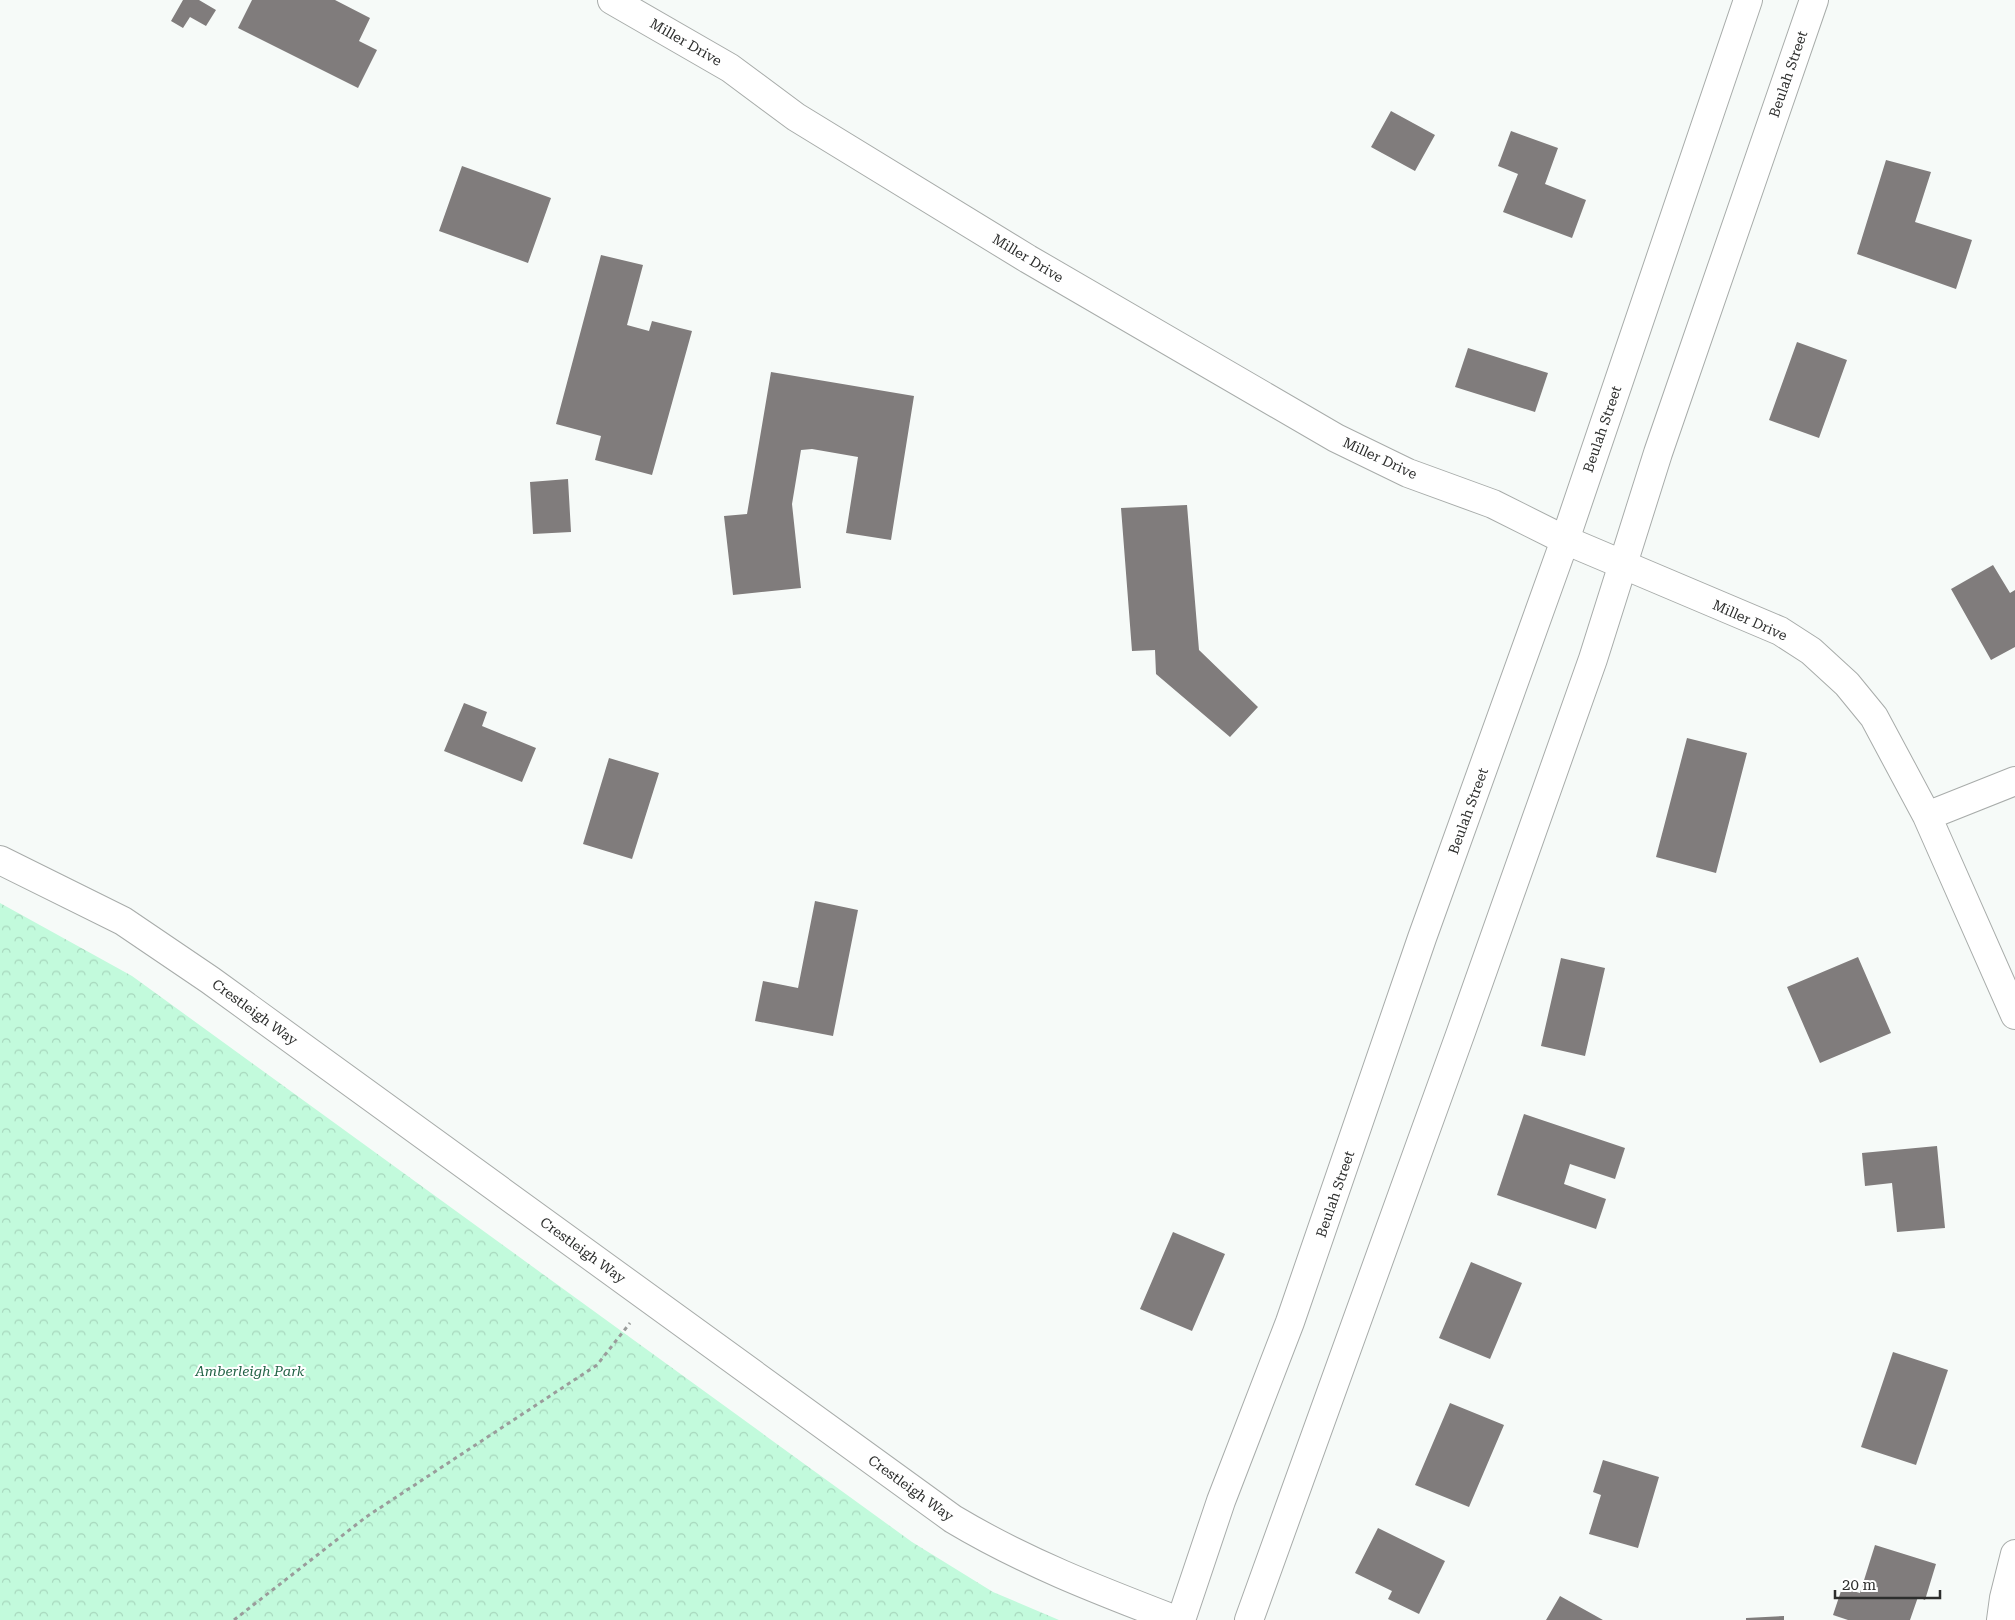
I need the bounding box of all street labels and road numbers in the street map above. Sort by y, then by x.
street label: Miller Drive [647,15,725,69]
street label: Beulah Street [1766,29,1810,119]
street label: Miller Drive [990,231,1067,286]
street label: Beulah Street [1580,384,1624,474]
street label: Miller Drive [1340,434,1420,482]
street label: Miller Drive [1710,596,1790,644]
street label: Beulah Street [1445,766,1491,856]
street label: Crestleigh Way [209,976,301,1049]
street label: Beulah Street [1313,1149,1357,1239]
street label: Crestleigh Way [537,1214,629,1287]
street label: Crestleigh Way [865,1452,957,1525]

